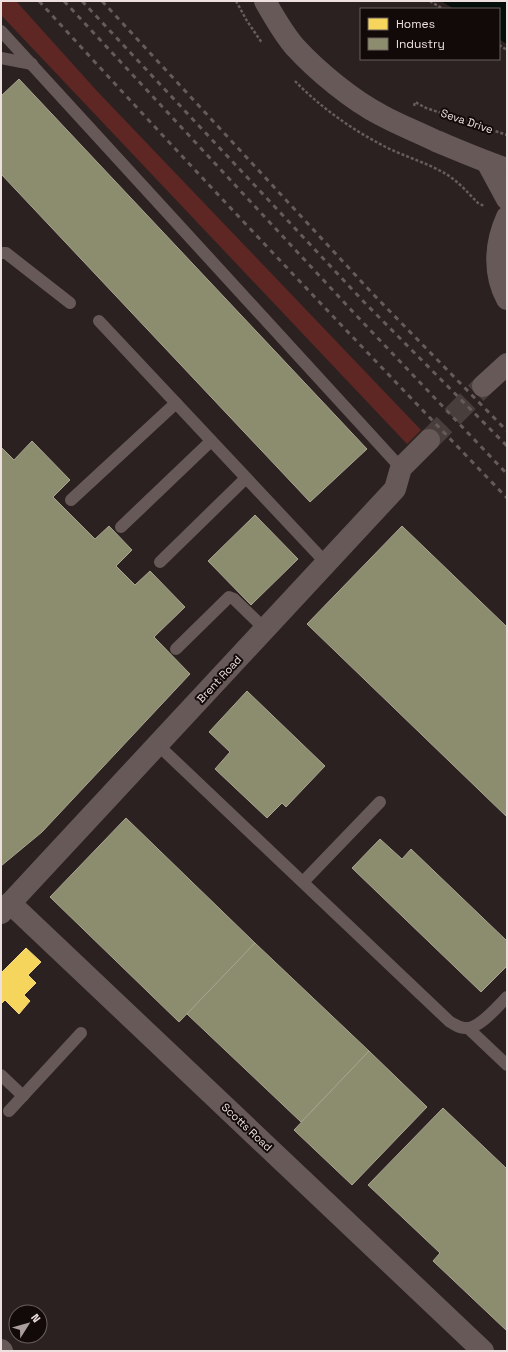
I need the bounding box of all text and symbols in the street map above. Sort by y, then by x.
legend [360,8,500,60]
text: Homes [396,16,435,32]
text: Industry [396,36,445,52]
street label: Seva Drive [439,106,495,136]
street label: Brent Road [194,653,244,705]
street label: Scotts Road [219,1100,275,1154]
north arrow [8,1304,48,1344]
text: N [28,1311,44,1325]

